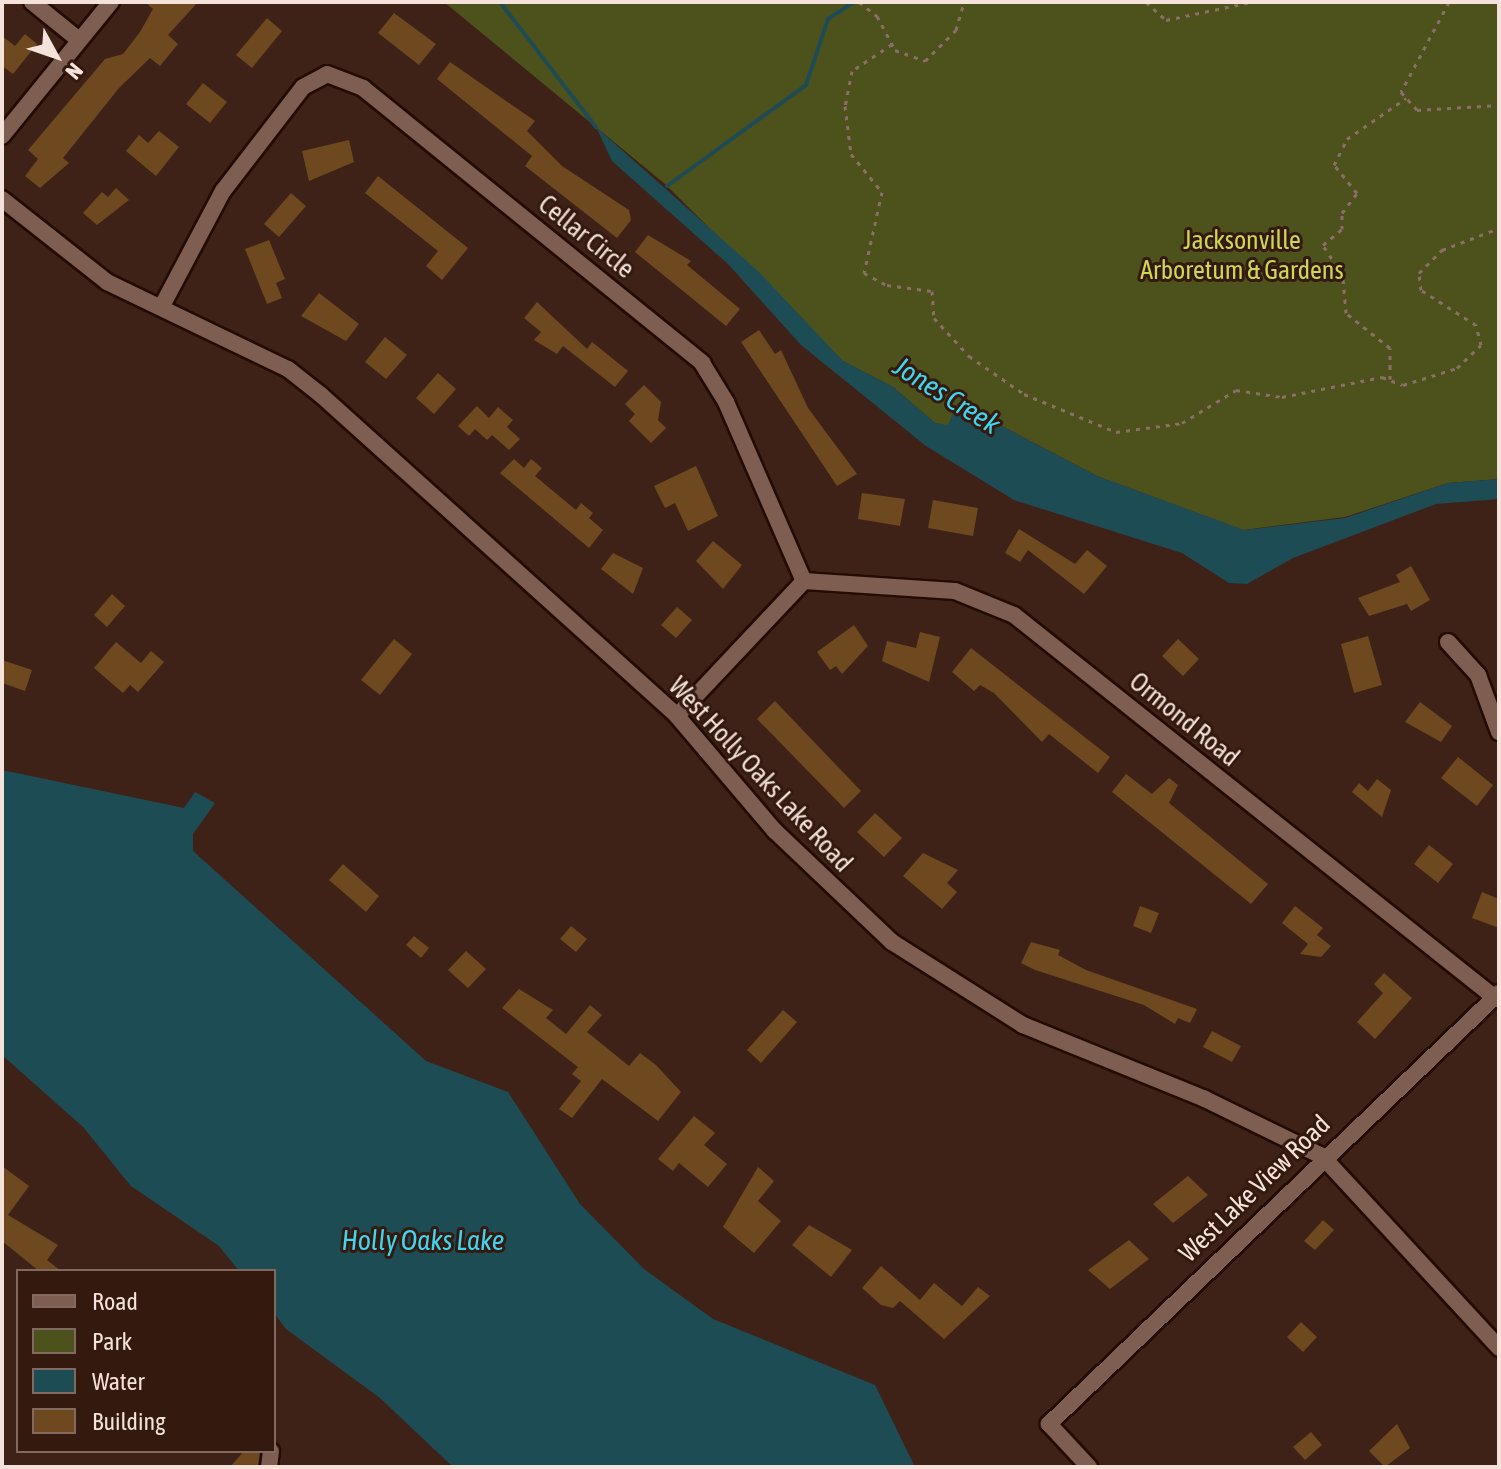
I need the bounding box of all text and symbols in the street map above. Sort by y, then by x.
north arrow [16,16,96,96]
text: N [60,58,89,85]
street label: Cellar Circle [532,189,640,285]
park label: Jacksonville Arboretum & Gardens [1140,225,1344,286]
water label: Jones Creek [887,349,1007,441]
street label: Ormond Road [1123,666,1245,774]
street label: West Holly Oaks Lake Road [662,671,858,879]
street label: West Lake View Road [1173,1109,1337,1269]
water label: Holly Oaks Lake [341,1223,505,1257]
legend [16,1269,276,1453]
text: Road [92,1288,138,1315]
text: Park [92,1328,132,1355]
text: Water [92,1368,145,1395]
text: Building [92,1408,165,1435]

